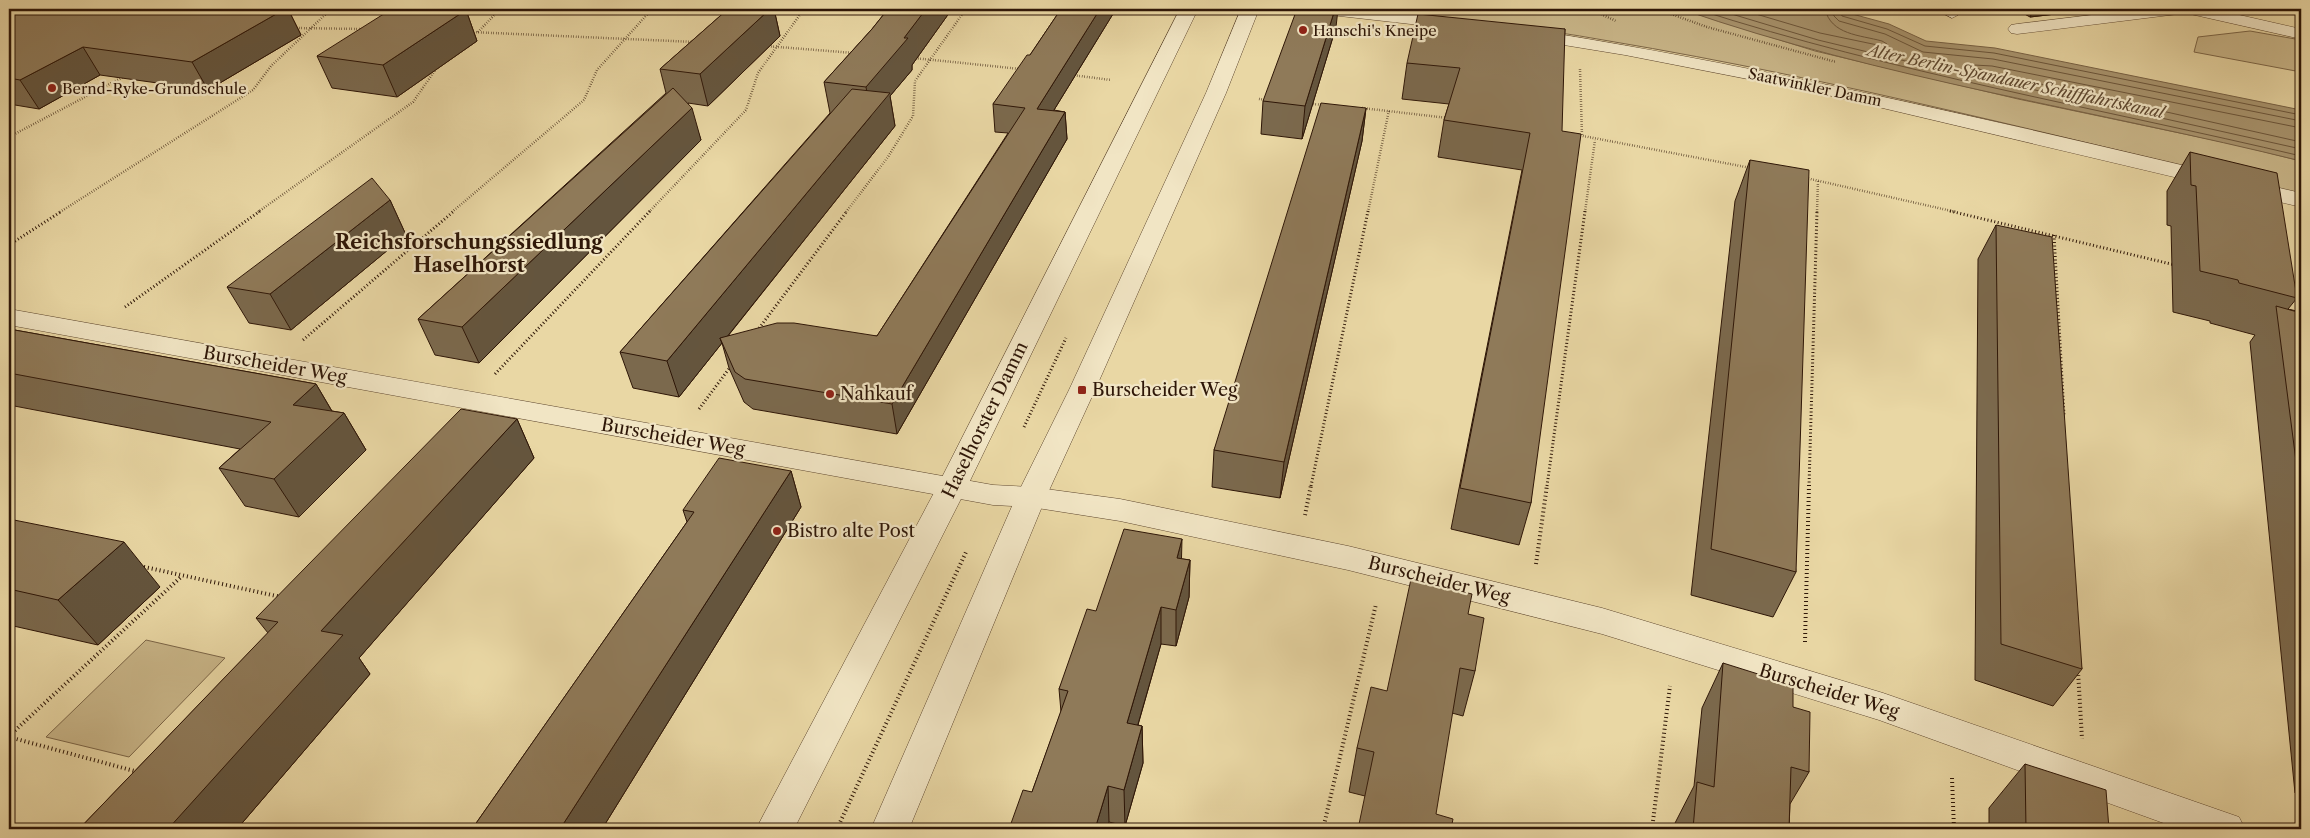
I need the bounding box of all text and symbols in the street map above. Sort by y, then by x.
place label: Hanschi's Kneipe [1313,21,1437,40]
marker: Hanschi's Kneipe [1297,24,1309,36]
water label: Alter Berlin-Spandauer Schifffahrtskanal [1863,39,2168,123]
street label: Saatwinkler Damm [1747,64,1883,110]
place label: Bernd-Ryke-Grundschule [62,79,247,98]
marker: Bernd-Ryke-Grundschule [46,82,58,94]
district label: Reichsforschungssiedlung Haselhorst [335,230,603,277]
street label: Haselhorster Damm [937,338,1033,502]
street label: Burscheider Weg [201,342,349,389]
place label: Burscheider Weg [1092,379,1238,401]
place label: Nahkauf [840,383,915,405]
marker: Burscheider Weg [1076,384,1088,396]
marker: Nahkauf [824,388,836,400]
street label: Burscheider Weg [599,414,747,461]
place label: Bistro alte Post [787,520,916,542]
marker: Bistro alte Post [771,525,783,537]
street label: Burscheider Weg [1366,552,1513,608]
street label: Burscheider Weg [1756,659,1902,723]

